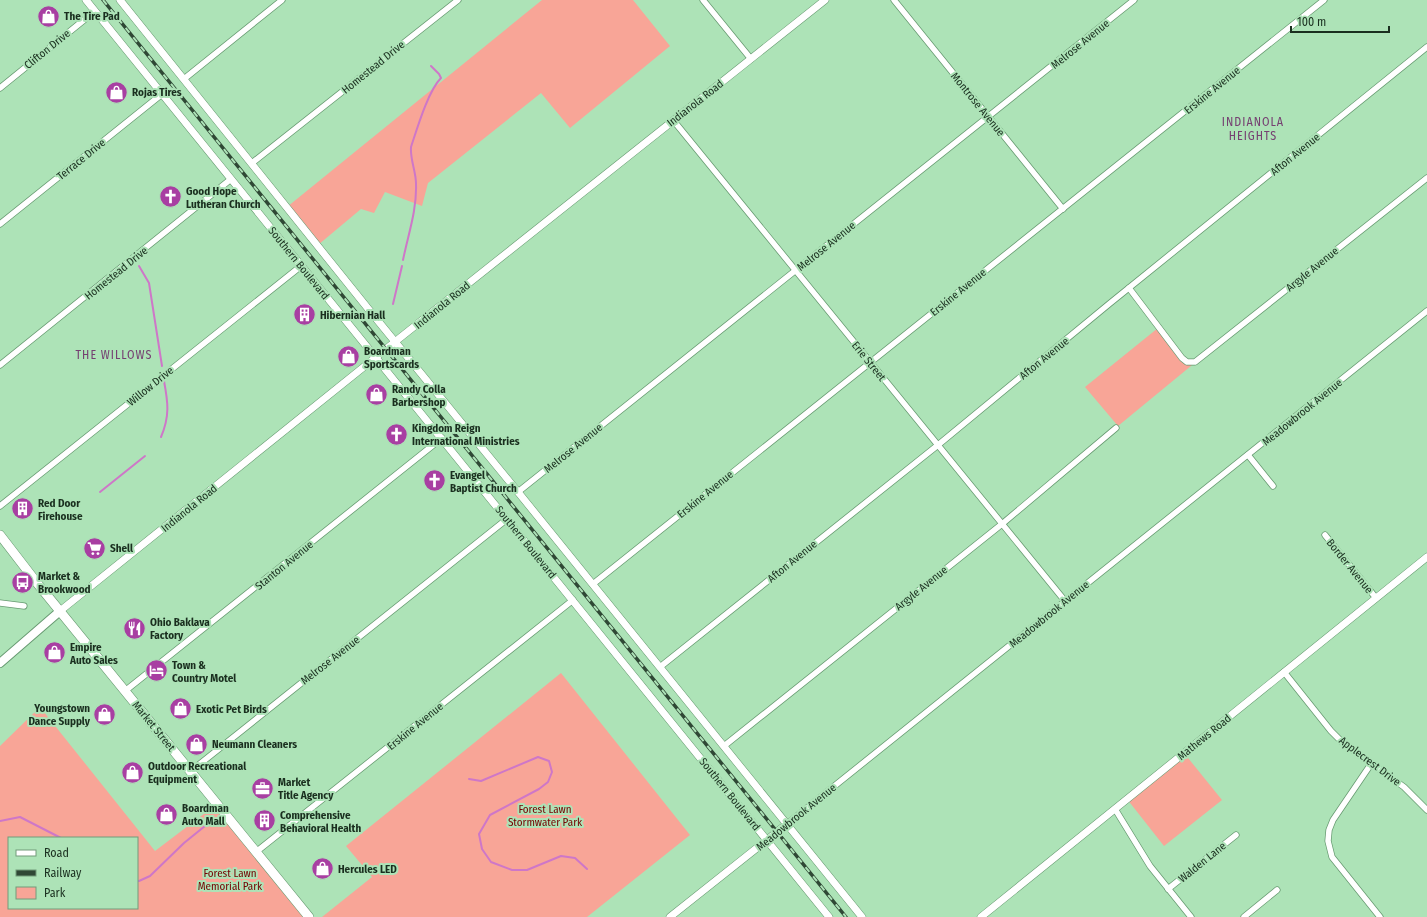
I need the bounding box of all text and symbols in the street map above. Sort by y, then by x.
shop icon: The Tire Pad [36,3,62,29]
scale bar [1291,8,1389,34]
place label: The Tire Pad [64,10,120,23]
text: 100 m [1297,15,1326,29]
street label: Melrose Avenue [1049,17,1112,72]
street label: Clifton Drive [22,27,73,72]
street label: Homestead Drive [339,38,407,97]
street label: Erskine Avenue [1182,64,1243,117]
street label: Montrose Avenue [948,70,1007,139]
street label: Indianola Road [665,77,726,129]
shop icon: Rojas Tires [104,79,130,105]
place label: Rojas Tires [132,86,182,99]
district label: INDIANOLA HEIGHTS [1222,115,1284,143]
street label: Afton Avenue [1268,131,1323,178]
street label: Terrace Drive [55,136,108,183]
church icon: Good Hope Lutheran Church [158,184,184,210]
place label: Good Hope Lutheran Church [186,185,261,211]
street label: Melrose Avenue [795,219,858,274]
street label: Southern Boulevard [265,224,332,302]
street label: Homestead Drive [82,244,150,303]
street label: Argyle Avenue [1284,244,1341,294]
street label: Erskine Avenue [928,266,989,319]
street label: Indianola Road [412,279,473,332]
building icon: Hibernian Hall [292,302,318,328]
place label: Hibernian Hall [320,309,386,322]
street label: Afton Avenue [1017,335,1072,382]
street label: Erie Street [849,339,889,384]
shop icon: Boardman Sportscards [336,344,362,370]
place label: Boardman Sportscards [364,345,419,371]
district label: THE WILLOWS [76,348,152,362]
street label: Willow Drive [125,364,176,409]
street label: Meadowbrook Avenue [1260,376,1345,449]
shop icon: Randy Colla Barbershop [364,382,390,408]
place label: Randy Colla Barbershop [392,383,446,409]
church icon: Kingdom Reign International Ministries [384,421,410,447]
street label: Melrose Avenue [542,421,605,476]
place label: Kingdom Reign International Ministries [412,422,520,448]
church icon: Evangel Baptist Church [421,468,447,494]
street label: Erskine Avenue [675,468,736,521]
place label: Evangel Baptist Church [450,469,517,495]
street label: Indianola Road [159,482,220,535]
building icon: Red Door Firehouse [10,496,36,522]
place label: Red Door Firehouse [38,497,83,523]
street label: Southern Boulevard [492,503,559,581]
supermarket icon: Shell [81,535,107,561]
street label: Border Avenue [1324,537,1375,596]
street label: Stanton Avenue [253,538,316,593]
street label: Afton Avenue [765,538,820,585]
place label: Shell [110,542,134,555]
street label: Argyle Avenue [893,563,950,613]
bus stop icon: Market & Brookwood [9,569,35,595]
place label: Market & Brookwood [38,570,91,596]
street label: Meadowbrook Avenue [1007,578,1092,651]
restaurant icon: Ohio Baklava Factory [121,615,147,641]
place label: Ohio Baklava Factory [150,616,210,642]
street label: Melrose Avenue [298,633,362,687]
shop icon: Empire Auto Sales [42,640,68,666]
place label: Empire Auto Sales [69,641,118,667]
hotel icon: Town & Country Motel [143,658,169,684]
place label: Town & Country Motel [172,659,237,685]
shop icon: Exotic Pet Birds [167,696,193,722]
street label: Market Street [129,699,178,754]
street label: Erskine Avenue [385,700,446,753]
shop icon: Youngstown Dance Supply [92,701,118,727]
place label: Youngstown Dance Supply [28,702,91,728]
place label: Exotic Pet Birds [196,703,267,716]
street label: Mathews Road [1175,712,1234,763]
shop icon: Neumann Cleaners [183,731,209,757]
street label: Applecrest Drive [1336,734,1403,789]
place label: Neumann Cleaners [212,738,297,751]
street label: Southern Boulevard [696,755,763,833]
shop icon: Outdoor Recreational Equipment [119,759,145,785]
place label: Outdoor Recreational Equipment [148,760,247,786]
office icon: Market Title Agency [250,775,276,801]
place label: Market Title Agency [278,776,334,802]
street label: Meadowbrook Avenue [754,781,839,854]
shop icon: Boardman Auto Mall [153,801,179,827]
place label: Boardman Auto Mall [181,802,229,828]
park label: Forest Lawn Stormwater Park [508,803,583,829]
building icon: Comprehensive Behavioral Health [252,808,278,834]
place label: Comprehensive Behavioral Health [280,809,361,835]
legend [8,837,138,909]
street label: Walden Lane [1176,839,1229,885]
text: Road [44,846,69,860]
shop icon: Hercules LED [309,856,335,882]
place label: Hercules LED [338,863,397,876]
text: Railway [44,866,82,880]
park label: Forest Lawn Memorial Park [198,867,263,893]
text: Park [44,886,66,900]

